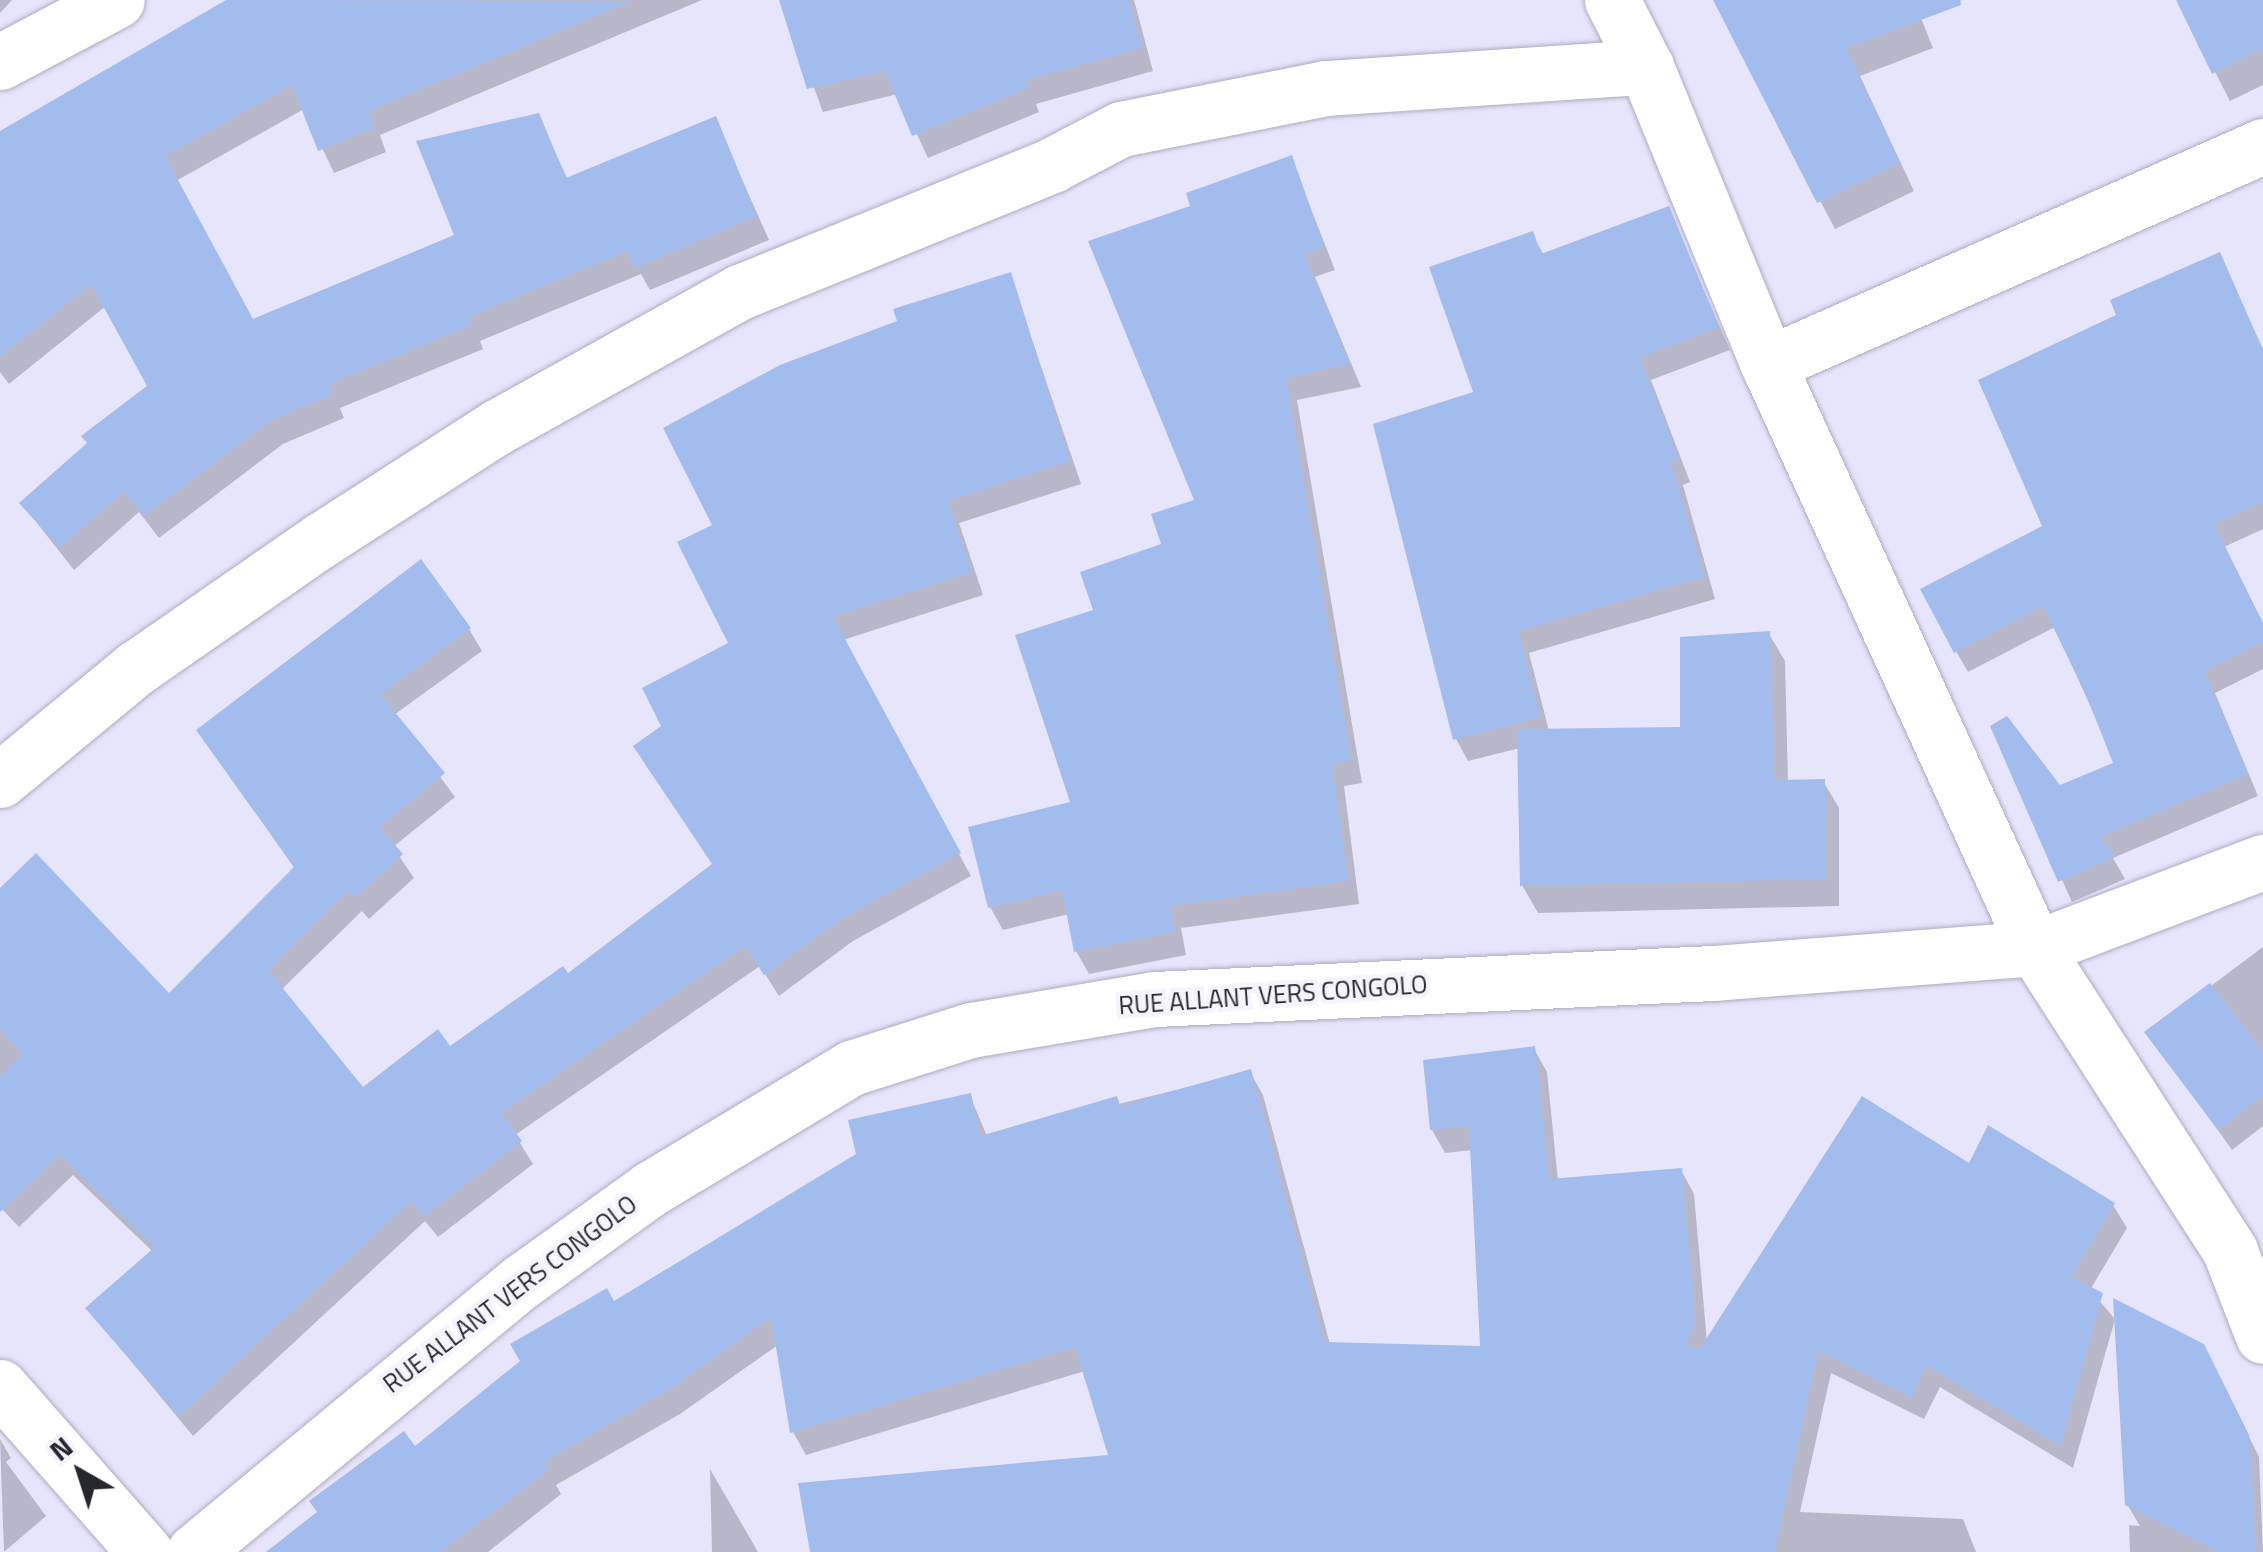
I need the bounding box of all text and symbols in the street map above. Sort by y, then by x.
street label: RUE ALLANT VERS CONGOLO [1118,969,1428,1021]
street label: RUE ALLANT VERS CONGOLO [377,1189,643,1399]
north arrow [30,1422,130,1522]
text: N [40,1425,82,1471]

